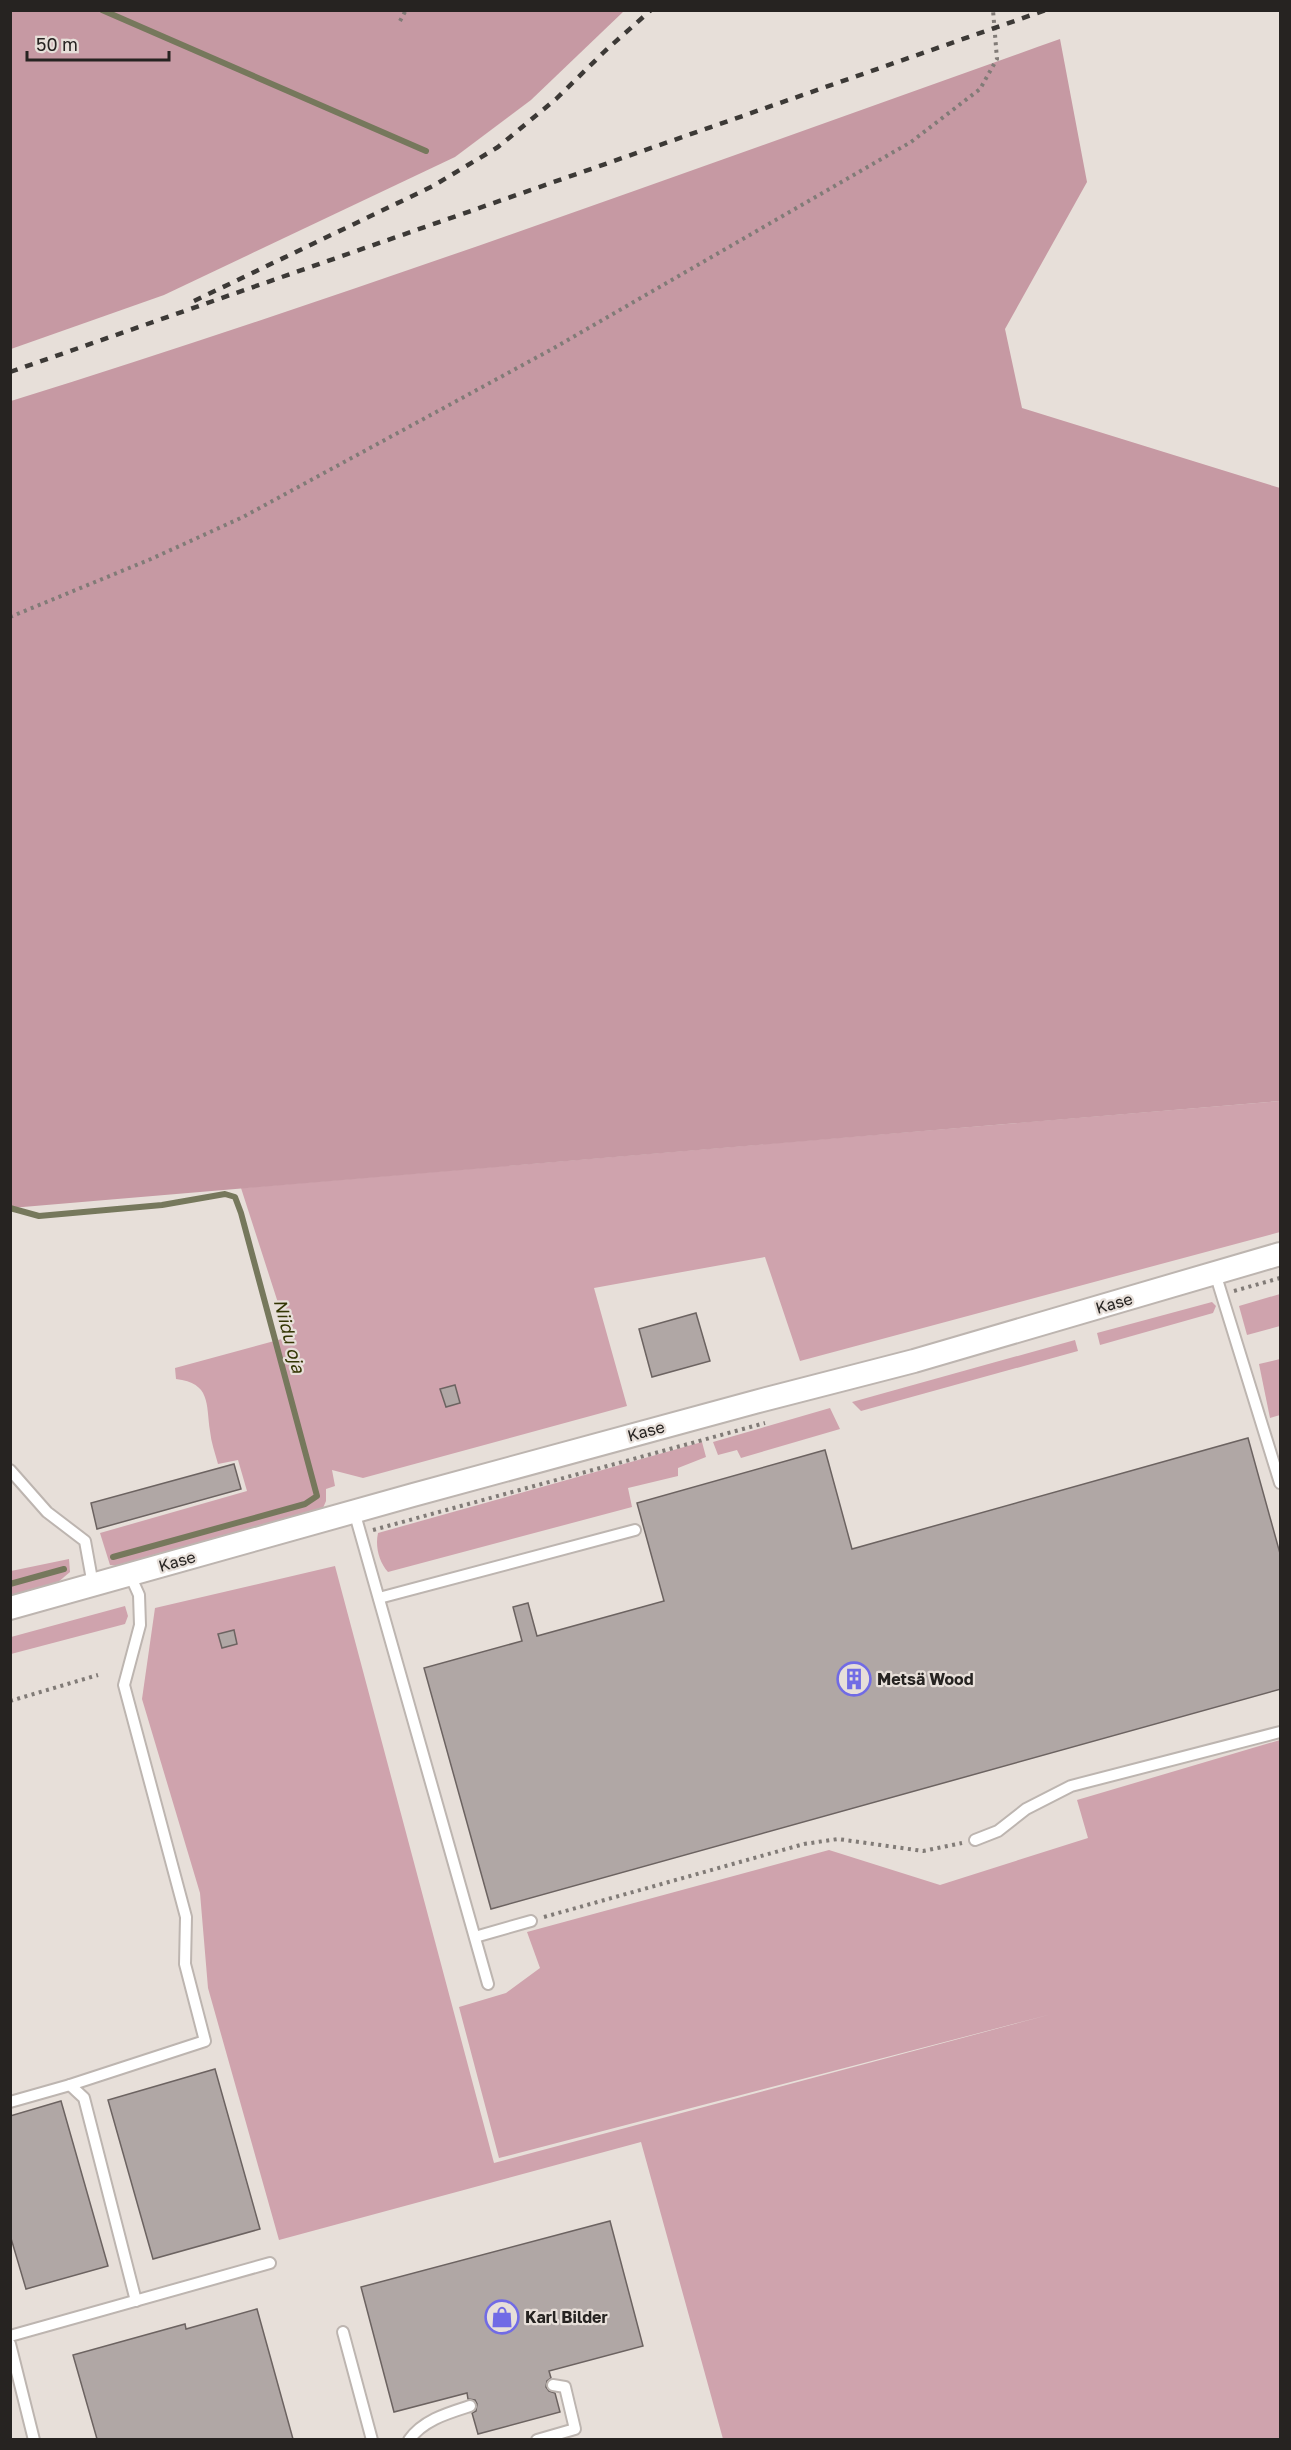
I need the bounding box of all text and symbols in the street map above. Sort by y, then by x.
scale bar [27,24,170,62]
text: 50 m [36,33,78,55]
street label: Kase [1093,1288,1135,1318]
water label: Niidu oja [270,1296,311,1376]
street label: Kase [625,1416,667,1446]
street label: Kase [156,1546,198,1576]
building icon: Metsä Wood [836,1661,872,1697]
place label: Metsä Wood [877,1669,974,1689]
shop icon: Karl Bilder [484,2299,520,2335]
place label: Karl Bilder [525,2307,608,2327]

